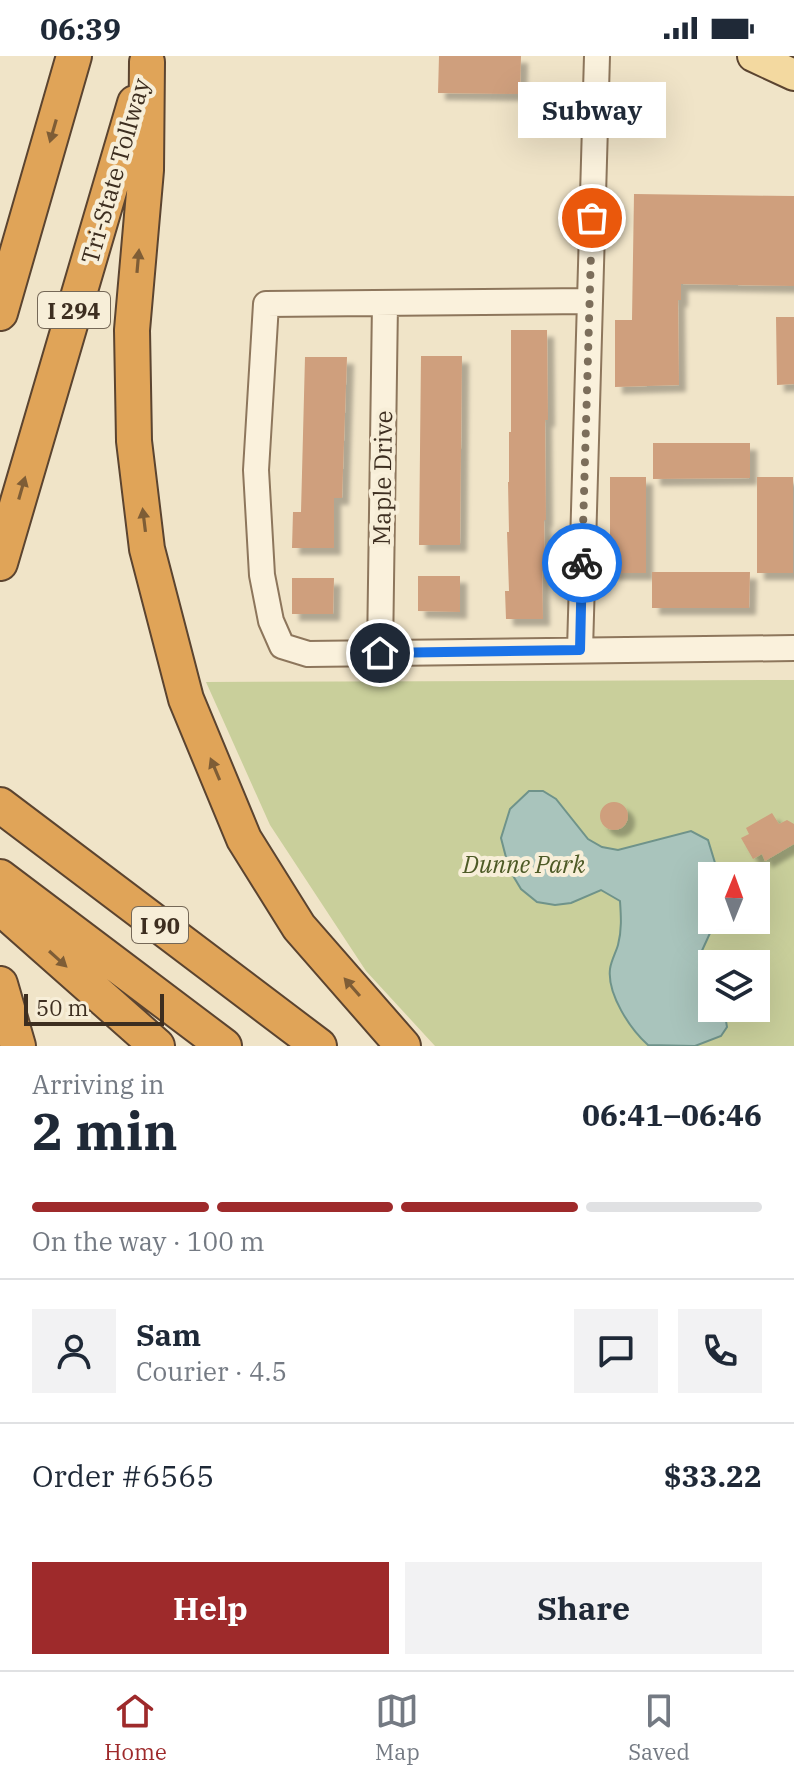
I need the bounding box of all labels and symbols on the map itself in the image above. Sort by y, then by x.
street label: Tri-State Tollway [73,74,157,267]
callout: Subway [518,82,666,138]
one-way arrow [46,120,59,144]
pin [558,184,626,252]
one-way arrow [132,248,145,273]
road number: I 294 [38,292,110,328]
street label: Maple Drive [365,410,399,546]
one-way arrow [16,476,29,500]
one-way arrow [137,507,150,532]
courier [542,523,622,603]
pin [346,619,414,687]
one-way arrow [208,757,221,781]
park label: Dunne Park [462,848,586,880]
north arrow [698,862,770,934]
road number: I 90 [132,907,188,943]
one-way arrow [49,949,68,967]
one-way arrow [344,978,361,998]
scale bar [24,990,164,1026]

